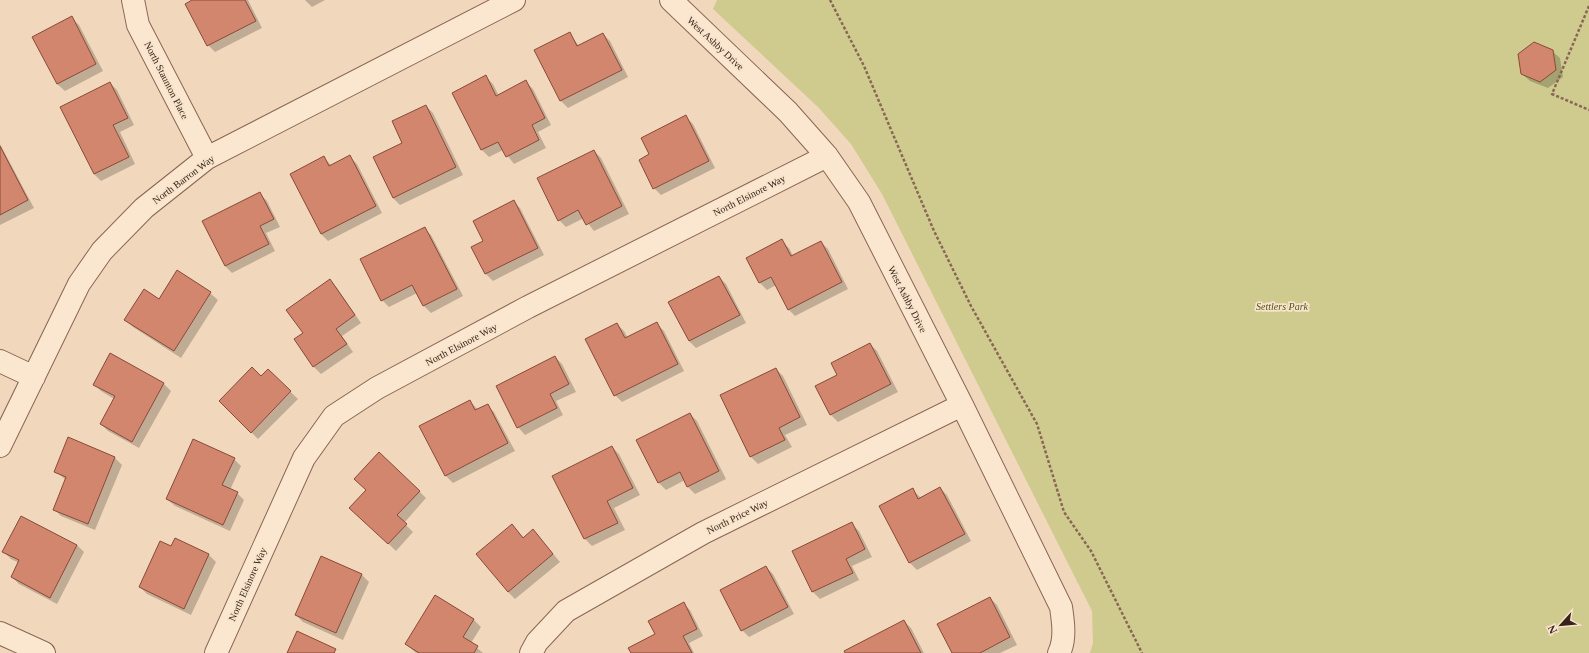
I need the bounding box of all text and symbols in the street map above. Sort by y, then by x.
street label: West Ashby Drive [685,14,747,73]
street label: North Staunton Place [142,40,191,121]
street label: North Barron Way [150,153,216,206]
street label: North Elsinore Way [711,172,787,218]
street label: West Ashby Drive [886,264,929,335]
park label: Settlers Park [1256,301,1309,312]
street label: North Elsinore Way [424,321,499,368]
street label: North Price Way [705,497,770,536]
street label: North Elsinore Way [226,546,269,623]
north arrow [1541,605,1581,645]
text: N [1545,623,1559,636]

